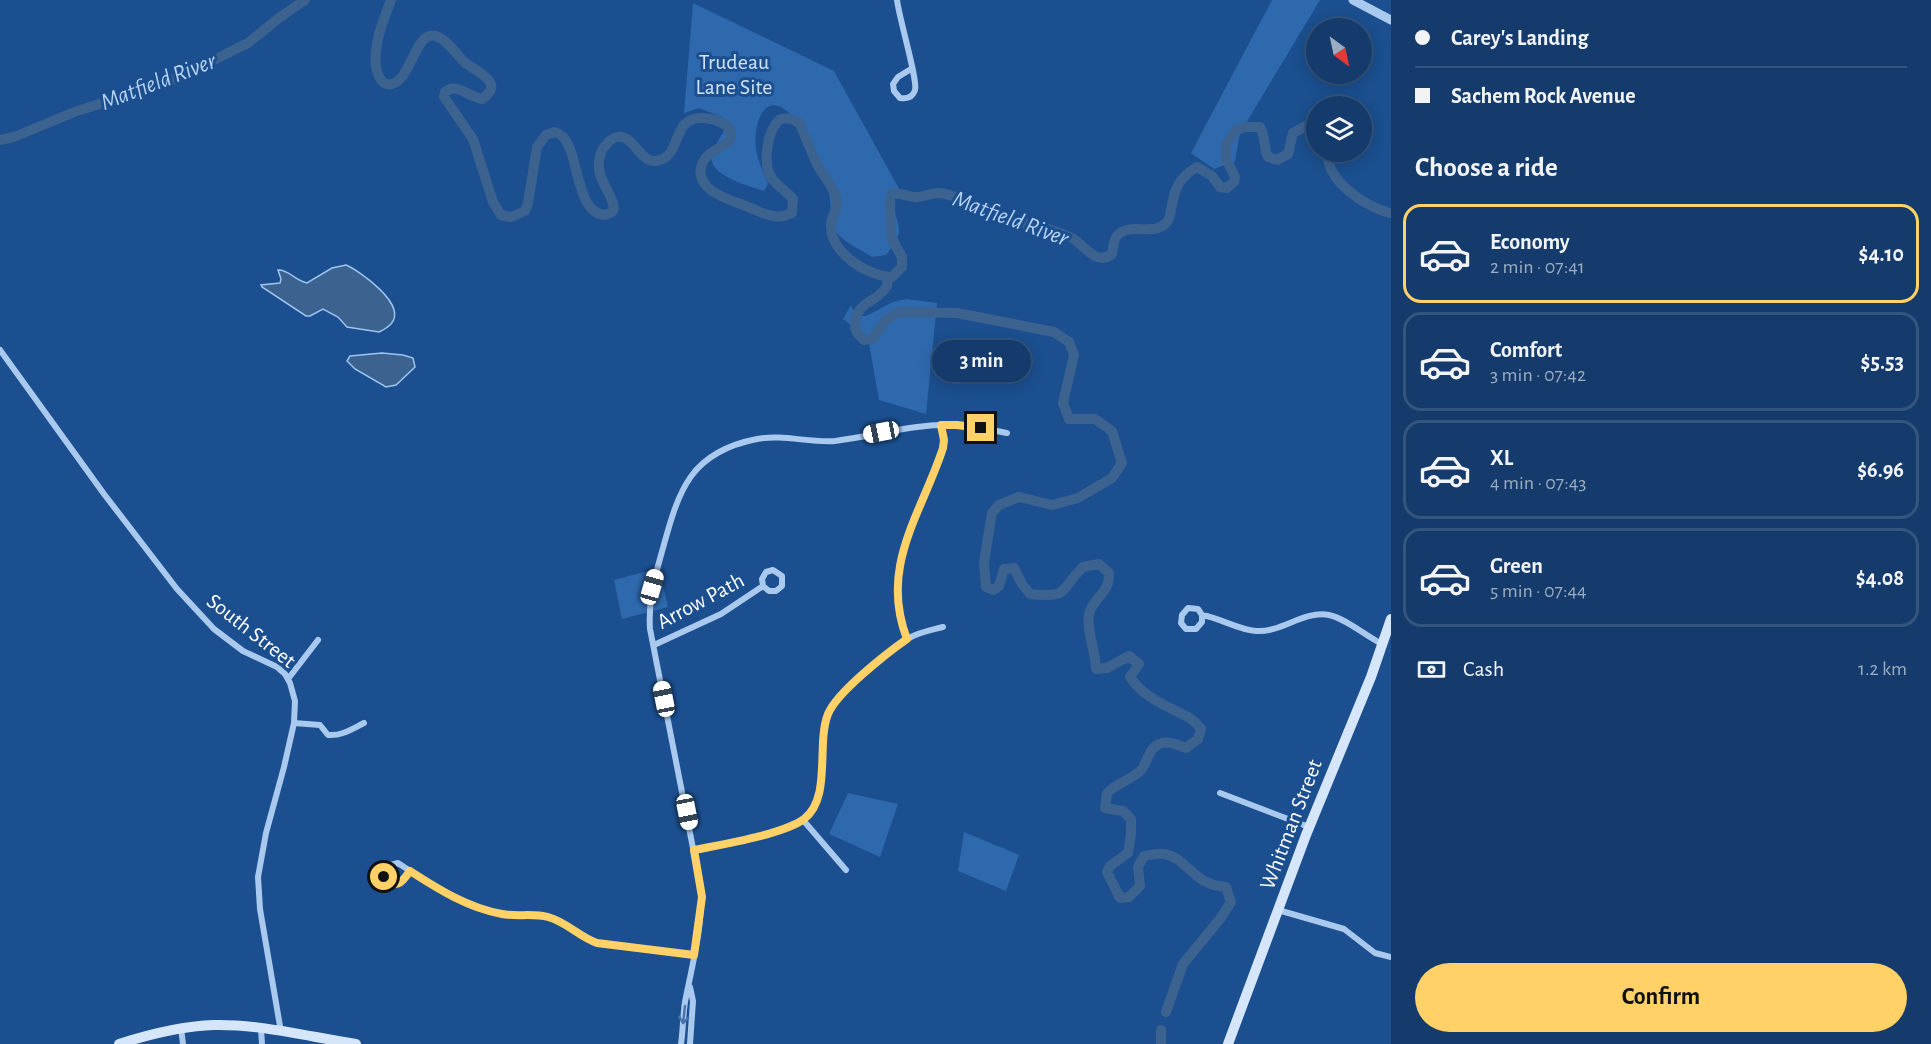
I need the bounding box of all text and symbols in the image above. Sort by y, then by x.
north arrow [1306,18,1372,84]
map controls [1306,18,1372,162]
text: Carey's Landing [1451,27,1588,49]
water label: Matfield River [98,49,220,115]
park label: Trudeau Lane Site [696,51,772,98]
text: Sachem Rock Avenue [1451,85,1636,107]
button: layers [1306,96,1372,162]
text: Choose a ride [1415,154,1558,181]
water label: Matfield River [950,187,1073,251]
icon: car [1418,227,1472,281]
text: Economy [1490,231,1570,253]
text: $4.10 [1859,243,1904,265]
text: 2 min · 07:41 [1490,257,1585,277]
icon: car [1418,335,1472,389]
text: Comfort [1490,339,1562,361]
callout: 3 min [932,341,1030,383]
text: 3 min [960,351,1003,371]
text: $5.53 [1861,351,1904,373]
text: 3 min · 07:42 [1490,365,1586,385]
route end [967,414,994,441]
car [862,420,900,444]
icon: car [1418,443,1472,497]
text: XL [1490,447,1513,469]
text: $6.96 [1857,459,1904,481]
text: 4 min · 07:43 [1490,473,1587,493]
icon: car [1418,551,1472,605]
text: Green [1490,555,1543,577]
car [638,567,666,607]
text: $4.08 [1856,567,1904,589]
street label: Arrow Path [653,569,748,633]
text: 5 min · 07:44 [1490,581,1587,601]
street label: South Street [203,590,300,672]
icon: cash [1415,653,1448,686]
text: Cash [1463,658,1504,680]
text: 1.2 km [1858,659,1907,679]
car [652,680,676,718]
street label: Whitman Street [1256,756,1326,892]
car [675,793,699,831]
route start [370,863,397,890]
button: Confirm [1415,963,1907,1032]
one-way arrow [678,1004,689,1024]

